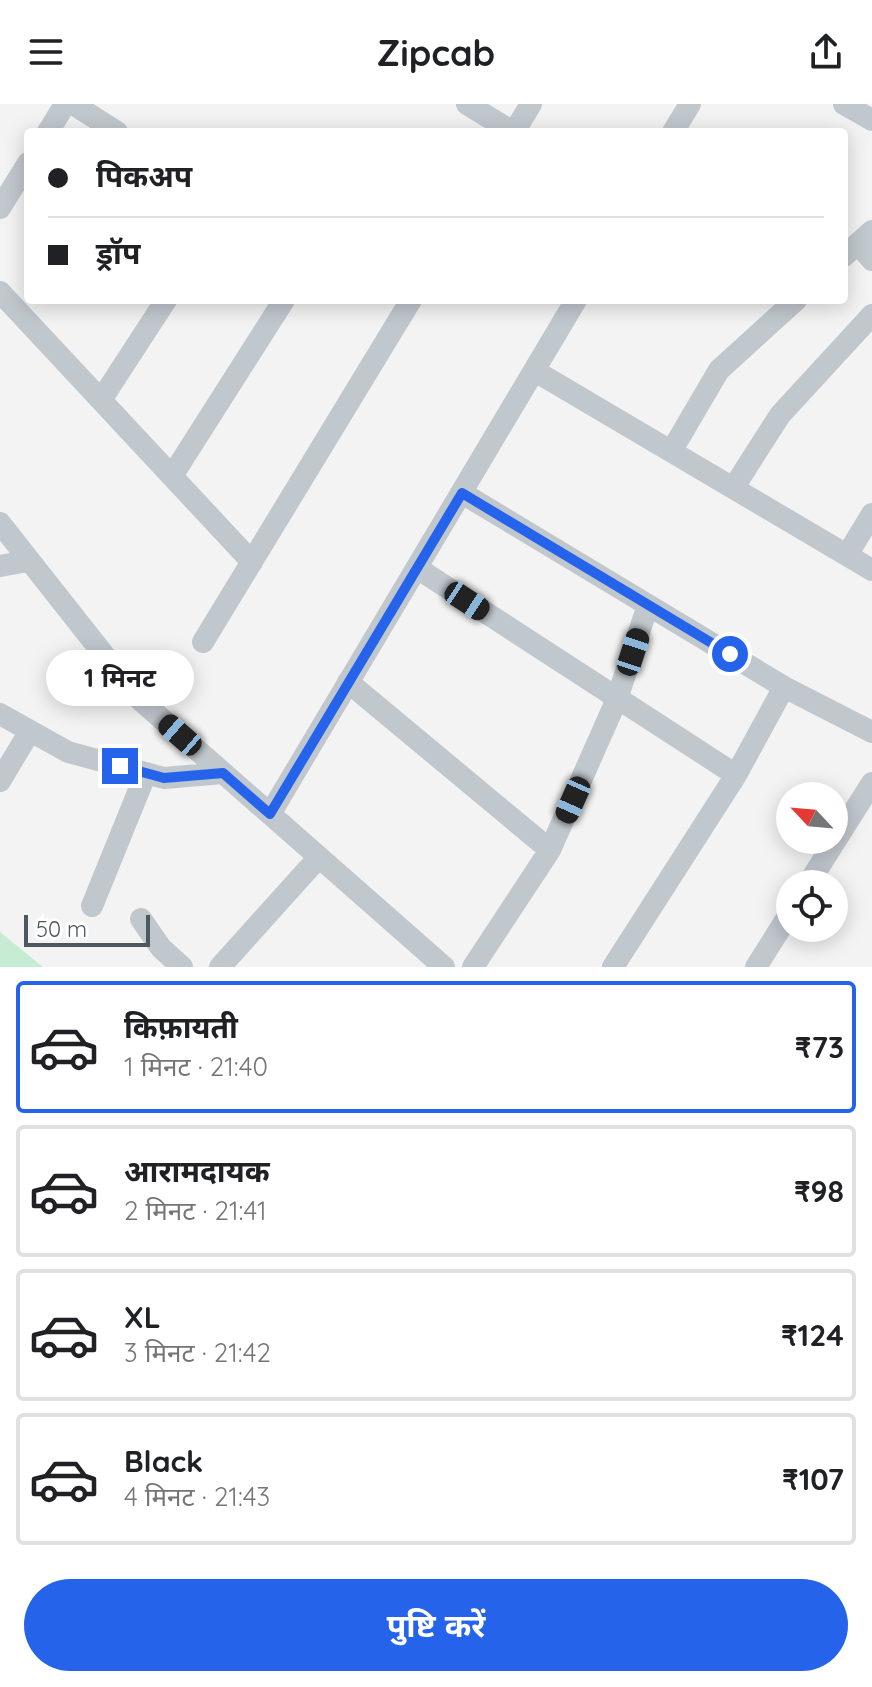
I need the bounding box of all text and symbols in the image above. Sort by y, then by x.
icon: menu [24,30,68,74]
text: Zipcab [377,30,495,75]
icon: share [804,30,848,74]
text: पिकअप [96,157,192,195]
text: ड्रॉप [96,234,140,272]
car [440,578,494,624]
car [614,625,652,679]
route start [712,636,748,672]
callout: 1 मिनट [46,650,194,706]
text: 1 मिनट [84,661,156,694]
car [154,710,206,760]
route end [102,748,138,784]
car [552,773,594,827]
north arrow [776,782,848,854]
map controls [776,782,848,942]
button: locate [776,870,848,942]
scale bar [24,911,150,947]
text: 50 m [36,915,87,943]
text: किफ़ायती [124,1008,238,1046]
icon: car [28,1011,100,1083]
text: ₹73 [795,1028,844,1066]
text: 1 मिनट · 21:40 [124,1050,268,1083]
text: आरामदायक [124,1152,270,1190]
icon: car [28,1155,100,1227]
text: ₹98 [794,1172,844,1210]
text: 2 मिनट · 21:41 [124,1194,267,1227]
text: XL [124,1298,161,1336]
icon: car [28,1299,100,1371]
text: ₹124 [781,1316,844,1354]
text: 3 मिनट · 21:42 [124,1336,271,1369]
text: Black [124,1442,203,1480]
icon: car [28,1443,100,1515]
text: ₹107 [782,1460,844,1498]
text: 4 मिनट · 21:43 [124,1480,270,1513]
button: पुष्टि करें [24,1579,848,1671]

